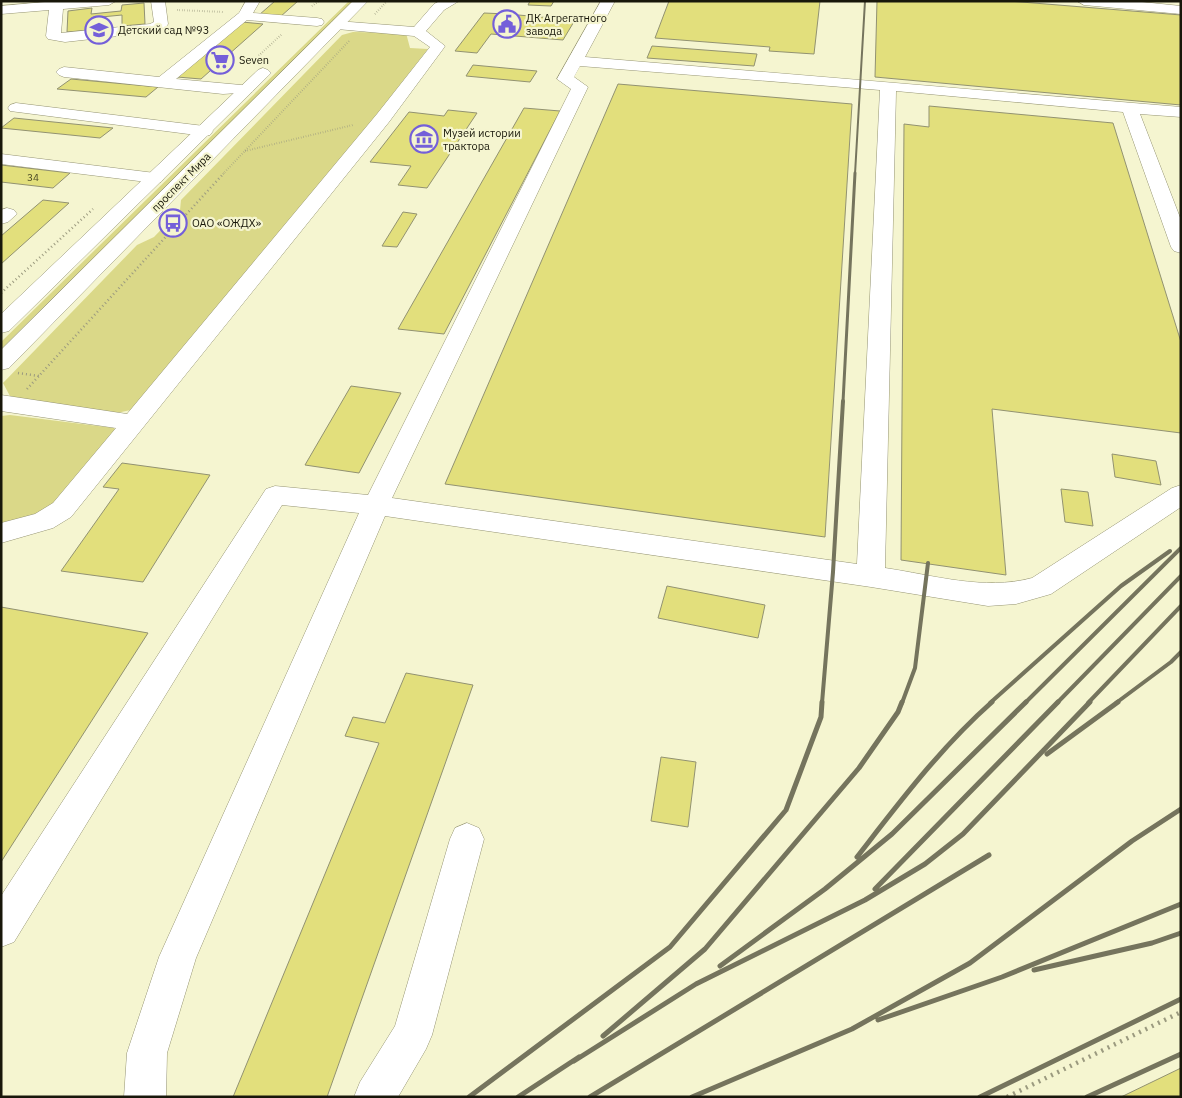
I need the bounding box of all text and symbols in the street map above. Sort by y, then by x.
public building icon: ДК Агрегатного завода [492,9,522,39]
place label: ДК Агрегатного завода [526,11,607,38]
school or university icon: Детский сад №93 [84,15,114,45]
place label: Детский сад №93 [118,23,209,37]
supermarket icon: Seven [205,45,235,75]
place label: Seven [239,53,269,67]
museum icon: Музей истории трактора [409,124,439,154]
place label: Музей истории трактора [443,126,521,153]
street label: проспект Мира [148,149,214,215]
house number: 34 [27,171,39,184]
bus stop icon: ОАО «ОЖДХ» [158,208,188,238]
place label: ОАО «ОЖДХ» [192,216,262,230]

